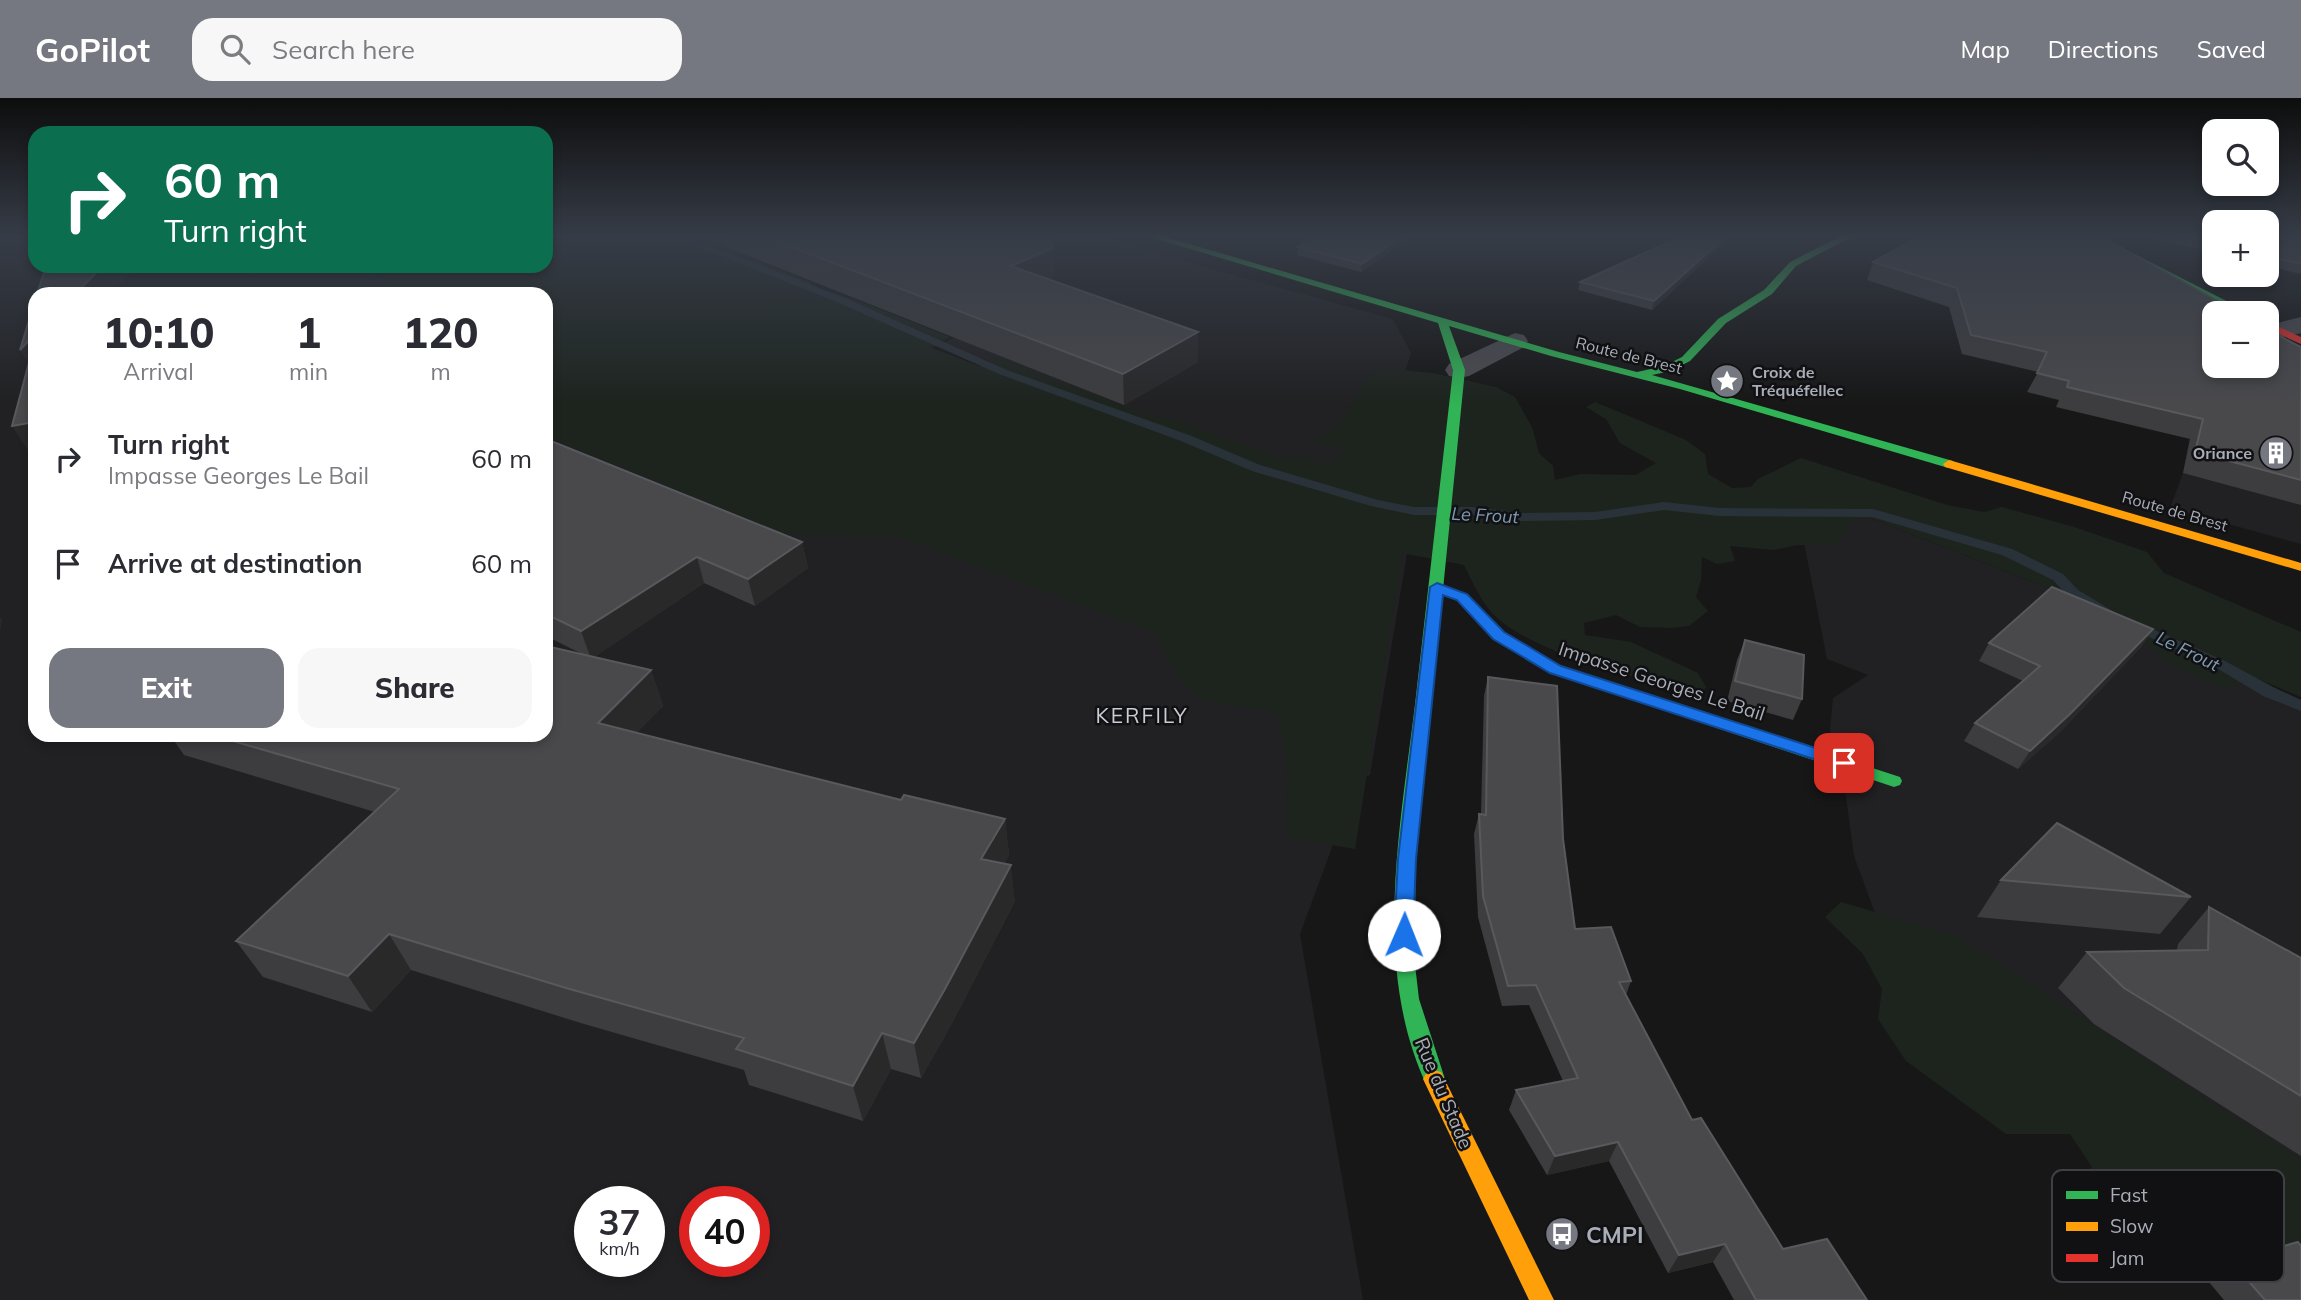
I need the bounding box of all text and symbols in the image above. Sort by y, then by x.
search box [192,18,682,81]
text: GoPilot [35,29,150,70]
icon: search [216,30,254,68]
text: Search here [272,33,415,66]
text: Map [1960,34,2010,64]
text: Directions [2048,34,2159,64]
text: Saved [2197,34,2266,64]
map controls [2202,119,2279,378]
button: search [2202,119,2279,196]
text: 60 m [164,149,280,210]
icon: right [49,154,140,245]
text: Turn right [164,210,307,250]
button: + [2202,210,2279,287]
button: − [2202,301,2279,378]
text: 10:10 [103,306,214,359]
text: 1 [296,306,321,359]
text: 120 [403,306,478,359]
street label: Route de Brest [1574,332,1685,378]
text: Arrival [123,357,194,386]
text: min [289,357,328,386]
text: m [430,357,451,386]
place icon: Croix de Tréquéfellec [1708,362,1746,400]
place label: Croix de Tréquéfellec [1752,362,1843,400]
text: Turn right [108,428,229,461]
building icon: Oriance [2257,434,2295,472]
icon: right [49,440,87,478]
text: 60 m [471,442,532,475]
place label: Oriance [2193,443,2252,463]
text: Impasse Georges Le Bail [108,461,369,490]
street label: Route de Brest [2120,486,2230,536]
water label: Le Frout [1451,502,1520,528]
icon: arrive [49,545,87,583]
text: Arrive at destination [108,547,363,580]
text: 60 m [471,547,532,580]
water label: Le Frout [2153,626,2224,676]
street label: Impasse Georges Le Bail [1556,636,1768,726]
button: Exit [49,648,284,728]
button: Share [298,648,532,728]
district label: KERFILY [1095,702,1189,728]
pin [1814,733,1874,793]
icon: arrive [1825,744,1863,782]
position arrow [1367,898,1441,972]
street label: Rue du Stade [1410,1034,1478,1152]
legend [2052,1170,2284,1282]
text: Fast [2110,1183,2148,1207]
speed limit sign: 40 [679,1186,770,1277]
text: 37 [598,1200,641,1244]
text: Slow [2110,1214,2154,1238]
bus stop icon: CMPI [1543,1215,1581,1253]
place label: CMPI [1586,1220,1644,1249]
text: km/h [599,1237,640,1260]
text: Jam [2110,1246,2144,1270]

